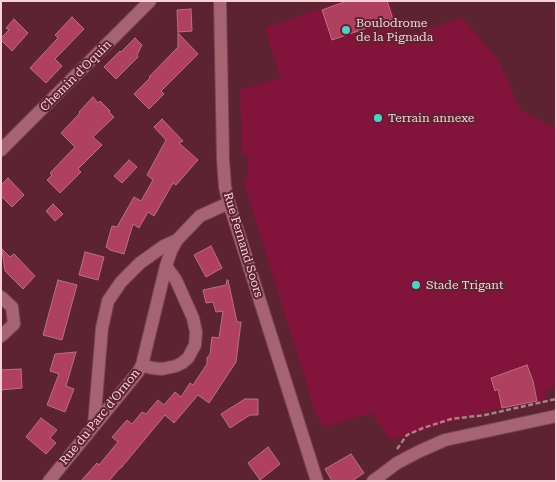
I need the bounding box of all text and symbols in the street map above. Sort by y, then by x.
place label: Boulodrome de la Pignada [356,16,433,44]
marker: Boulodrome de la Pignada [340,24,352,36]
street label: Chemin d'Oquin [37,37,115,115]
place label: Terrain annexe [388,111,474,125]
marker: Terrain annexe [372,112,384,124]
street label: Rue Fernand Soors [220,191,266,299]
place label: Stade Trigant [426,278,504,292]
marker: Stade Trigant [410,279,422,291]
street label: Rue du Parc d'Ornon [57,366,143,468]

